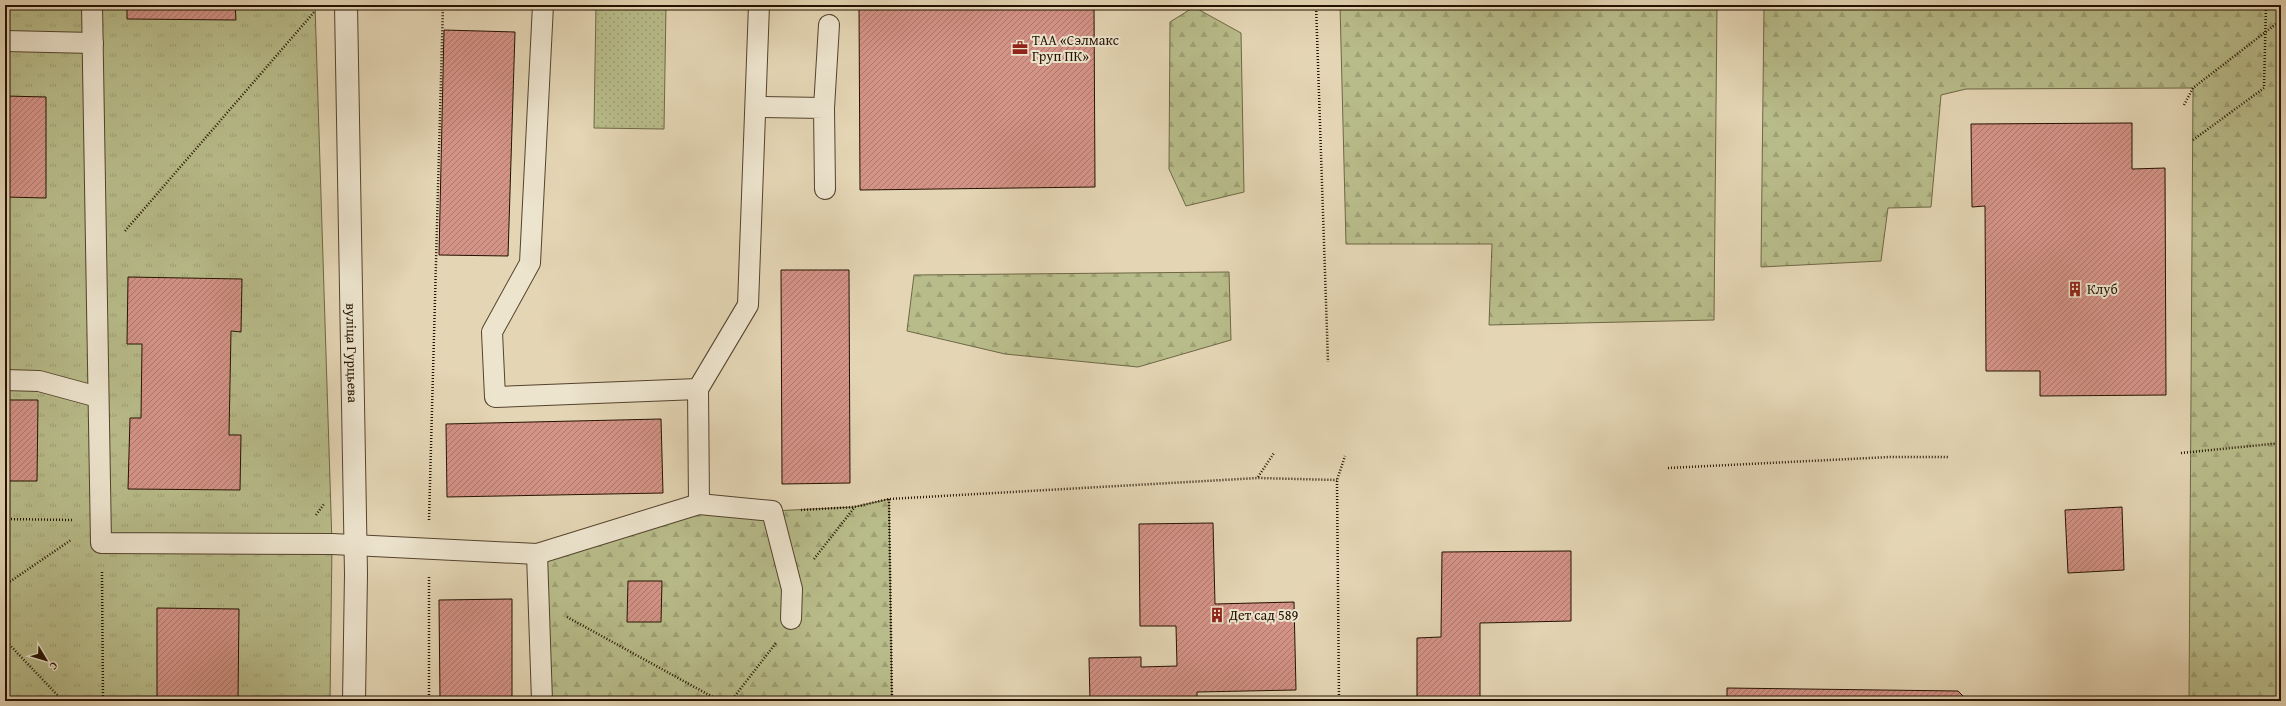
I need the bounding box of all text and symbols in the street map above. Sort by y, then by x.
place label: ТАА «Сэлмакс Груп ПК» [1032,30,1119,66]
office icon: ТАА «Сэлмакс Груп ПК» [1011,39,1029,57]
place label: Клуб [2087,279,2118,299]
building icon: Клуб [2066,280,2084,298]
street label: вуліца Гурцьева [341,303,363,403]
place label: Дет сад 589 [1228,605,1298,625]
building icon: Дет сад 589 [1208,606,1226,624]
north arrow [26,640,66,680]
text: С [46,659,62,674]

